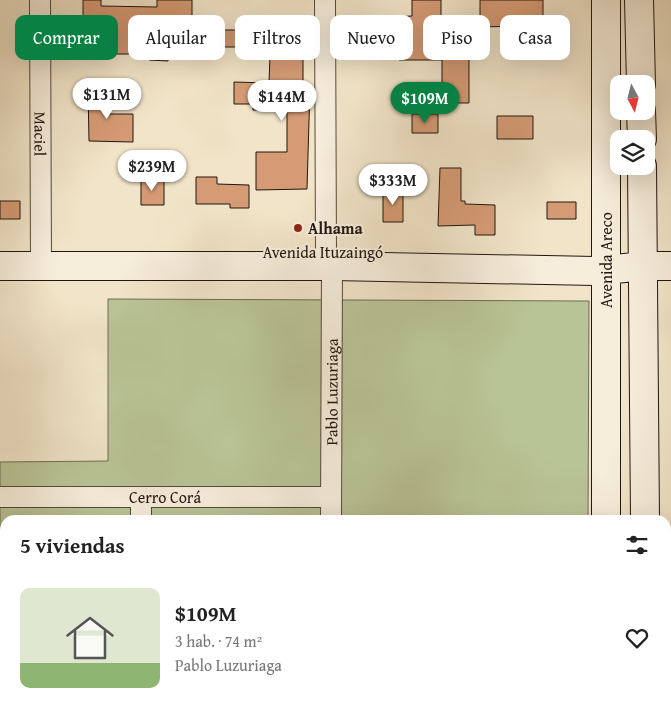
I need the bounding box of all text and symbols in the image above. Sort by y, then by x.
chip: Comprar [15,15,118,60]
chip: Alquilar [128,15,225,60]
chip: Filtros [235,15,320,60]
chip: Nuevo [330,15,413,60]
chip: Piso [423,15,490,60]
chip: Casa [500,15,570,60]
north arrow [610,75,655,120]
map controls [610,75,655,175]
pin: $131M [72,78,142,120]
pin: $144M [247,80,317,122]
text: $131M [84,82,130,106]
pin: $109M [390,82,460,124]
text: $144M [259,84,305,108]
text: $109M [402,86,448,110]
street label: Maciel [28,112,53,157]
button: layers [610,130,655,175]
pin: $239M [117,150,187,192]
text: $239M [129,154,175,178]
pin: $333M [358,164,428,206]
text: $333M [370,168,416,192]
street label: Avenida Areco [594,212,618,308]
place label: Alhama [308,216,364,240]
marker: Alhama [292,222,304,234]
street label: Avenida Ituzaingó [263,240,383,264]
street label: Pablo Luzuriaga [319,338,344,446]
street label: Cerro Corá [129,485,201,509]
text: 5 viviendas [20,530,125,561]
icon: filters [623,531,651,559]
text: $109M [175,598,237,629]
icon: home [60,608,120,668]
icon: heart [623,624,651,652]
text: 3 hab. · 74 m² [175,629,262,653]
text: Pablo Luzuriaga [175,653,282,677]

